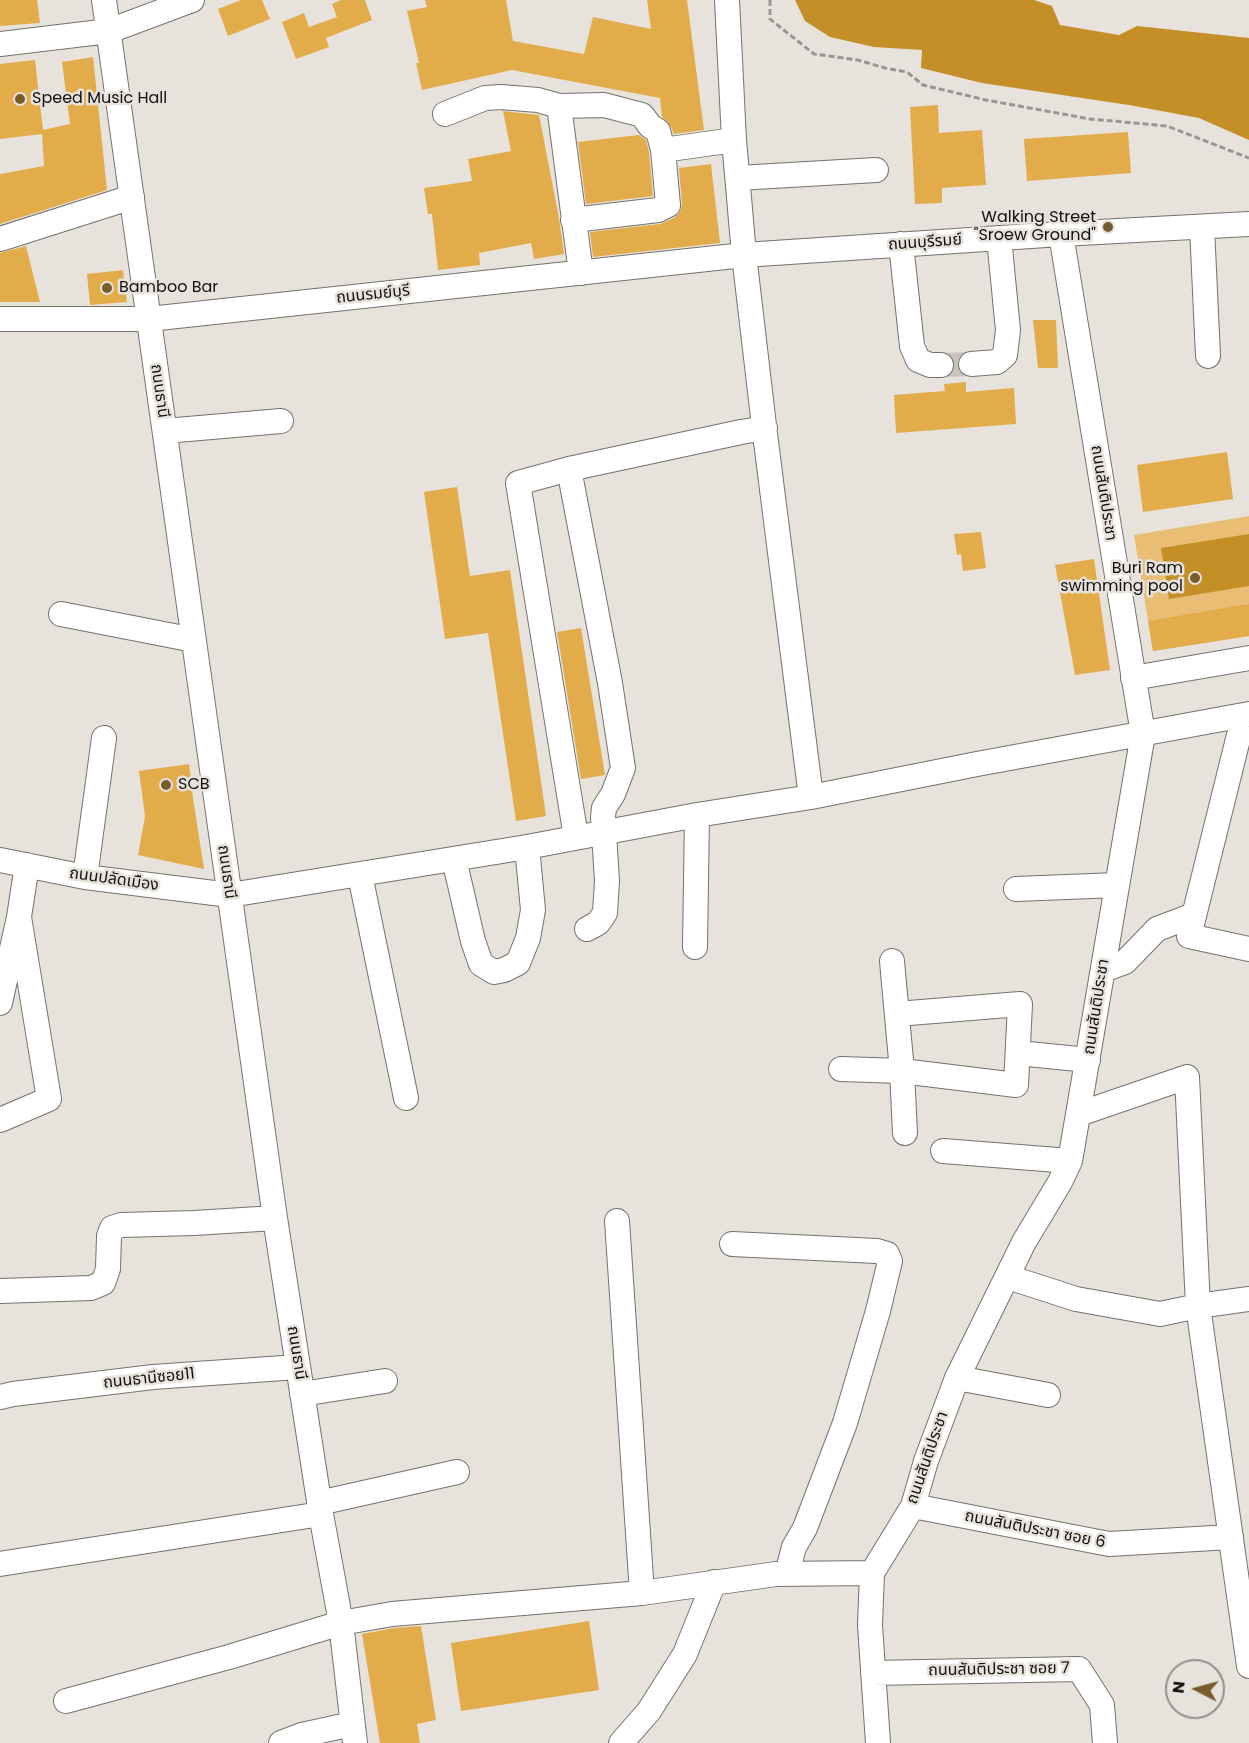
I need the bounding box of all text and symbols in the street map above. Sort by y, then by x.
place label: Speed Music Hall [32,89,167,109]
marker: Speed Music Hall [13,92,27,106]
place label: Walking Street "Sroew Ground" [974,208,1096,246]
marker: Walking Street "Sroew Ground" [1101,220,1115,234]
street label: ถนนบุรีรมย์ [887,231,963,255]
place label: Bamboo Bar [119,278,218,298]
marker: Bamboo Bar [100,281,114,295]
street label: ถนนรมย์บุรี [335,282,411,308]
street label: ถนนธานี [146,363,172,419]
street label: ถนนสันติประชา [1086,444,1120,542]
place label: Buri Ram swimming pool [1060,559,1183,597]
marker: Buri Ram swimming pool [1188,571,1202,585]
place label: SCB [178,775,210,795]
marker: SCB [159,778,173,792]
street label: ถนนธานี [213,844,239,900]
street label: ถนนปลัดเมือง [68,864,160,896]
street label: ถนนสันติประชา [1080,958,1114,1056]
street label: ถนนธานี [282,1325,310,1381]
street label: ถนนธานีซอย11 [102,1365,196,1393]
street label: ถนนสันติประชา [903,1409,953,1507]
street label: ถนนสันติประชา ซอย 6 [963,1507,1107,1553]
street label: ถนนสันติประชา ซอย 7 [928,1659,1070,1681]
north arrow [1165,1659,1225,1719]
text: N [1167,1680,1191,1694]

